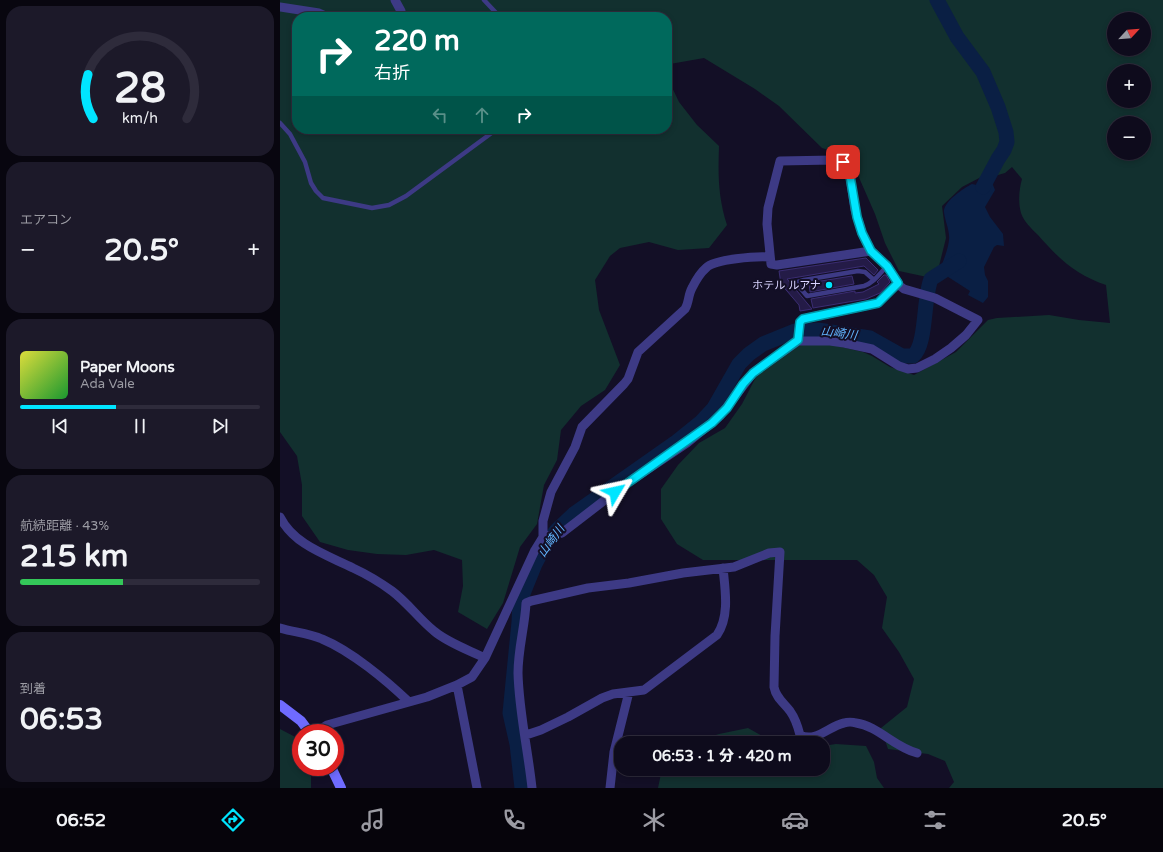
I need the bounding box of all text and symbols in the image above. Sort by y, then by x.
north arrow [1107,12,1151,56]
map controls [1107,12,1151,160]
text: 220 m [374,24,460,58]
icon: right [308,28,360,80]
text: 右折 [374,62,410,84]
text: 28 [114,64,166,114]
button: + [1107,64,1151,108]
icon: left [429,104,451,126]
icon: ahead [471,104,493,126]
icon: right [513,104,535,126]
text: km/h [122,110,158,127]
button: − [1107,116,1151,160]
pin [826,145,860,179]
icon: arrive [832,151,854,173]
text: エアコン [20,212,72,228]
text: 20.5° [104,232,179,269]
text: − [20,237,36,263]
text: + [248,237,260,263]
place label: ホテル ルアナ [752,279,821,292]
marker: ホテル ルアナ [824,280,834,290]
water label: 山崎川 [820,324,860,343]
text: Paper Moons [80,358,175,376]
text: Ada Vale [80,376,135,392]
icon: previous [49,415,71,437]
icon: pause [129,415,151,437]
icon: next [209,415,231,437]
position arrow [594,471,636,513]
text: 航続距離 · 43% [20,518,109,534]
water label: 山崎川 [535,521,568,560]
text: 215 km [20,538,128,575]
text: 到着 [20,681,46,697]
text: 06:53 [20,701,103,738]
speed limit sign: 30 [292,724,344,776]
text: 06:53 · 1 分 · 420 m [652,747,792,765]
icon: directions [219,806,247,834]
icon: music [359,806,387,834]
icon: phone [500,806,528,834]
icon: climate [640,806,668,834]
icon: car [781,806,809,834]
icon: filters [921,806,949,834]
text: 06:52 [56,809,106,831]
text: 20.5° [1062,809,1107,831]

